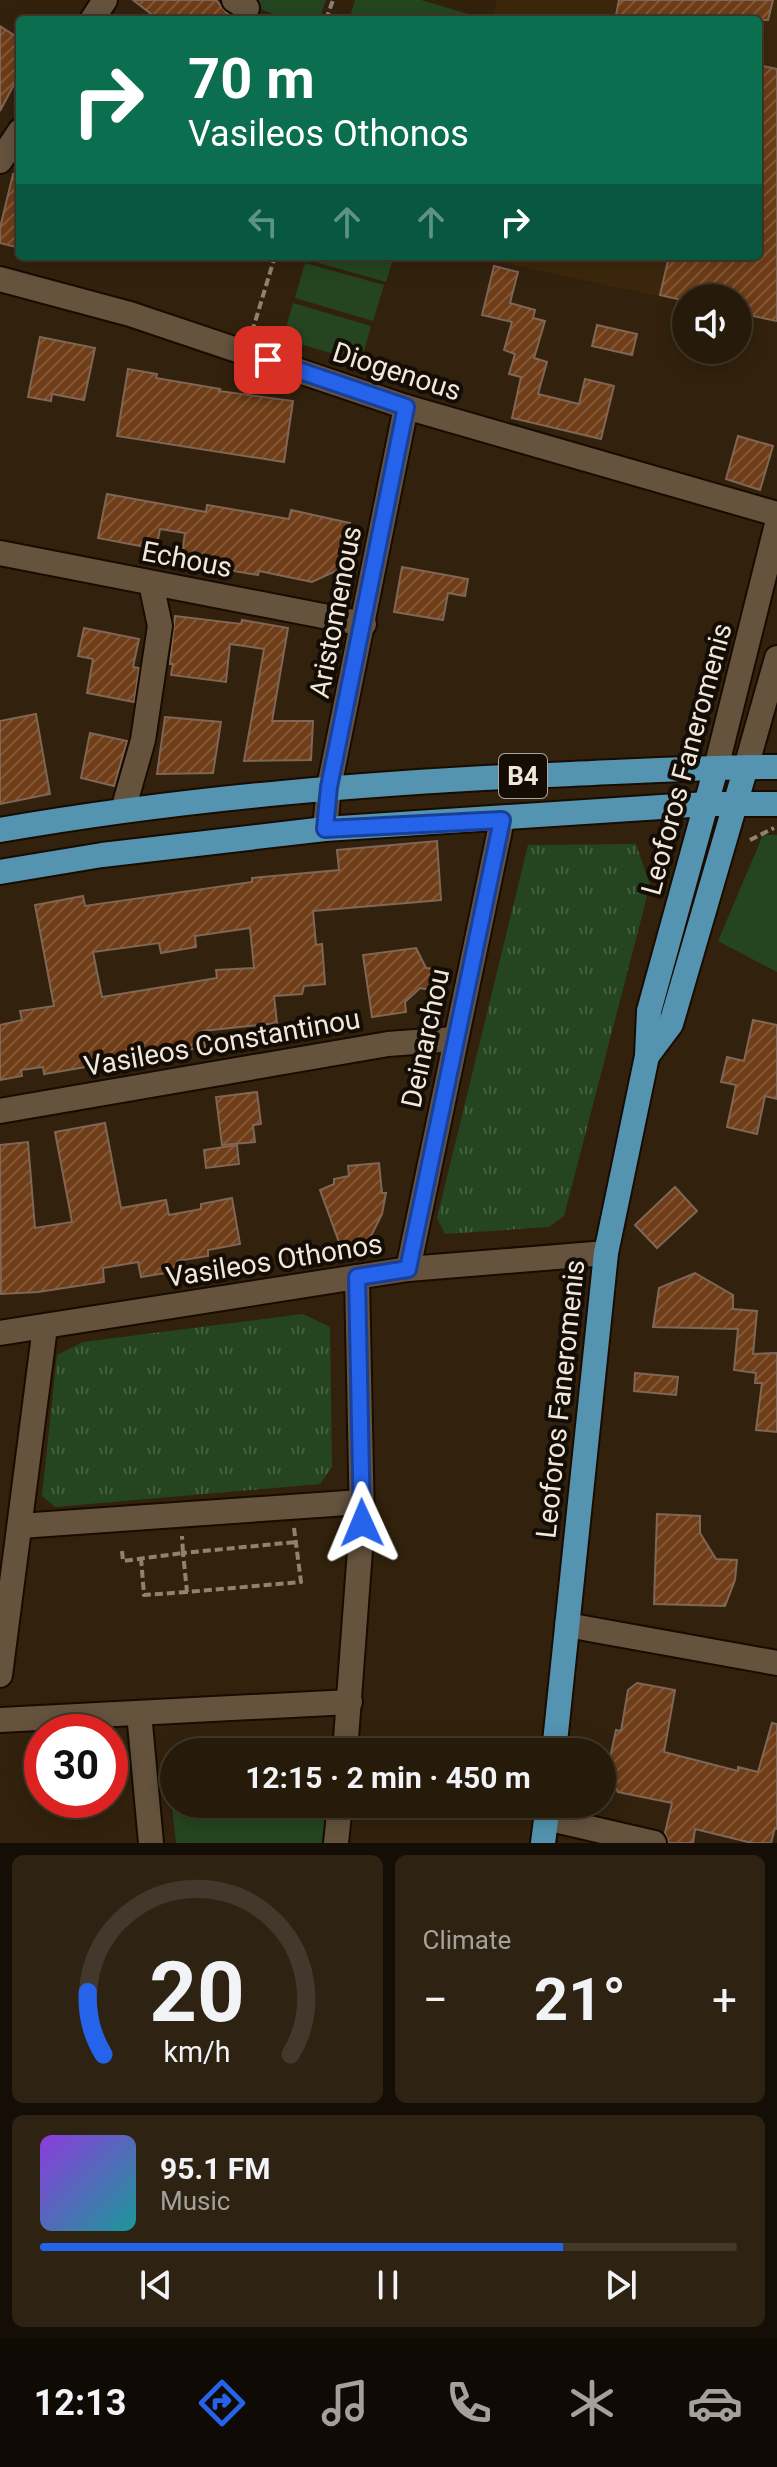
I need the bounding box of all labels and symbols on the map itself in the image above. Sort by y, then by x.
pin [234,326,302,394]
street label: Diogenous [328,335,465,408]
street label: Aristomenous [303,523,368,701]
street label: Echous [139,535,235,584]
street label: Leoforos Faneromenis [634,620,739,899]
road number: B4 [499,754,547,798]
street label: Deinarchou [395,966,456,1111]
street label: Vasileos Constantinou [82,1002,363,1083]
street label: Vasileos Othonos [164,1227,385,1294]
street label: Leoforos Faneromenis [529,1258,592,1540]
position arrow [320,1481,404,1565]
speed limit sign: 30 [24,1714,128,1818]

